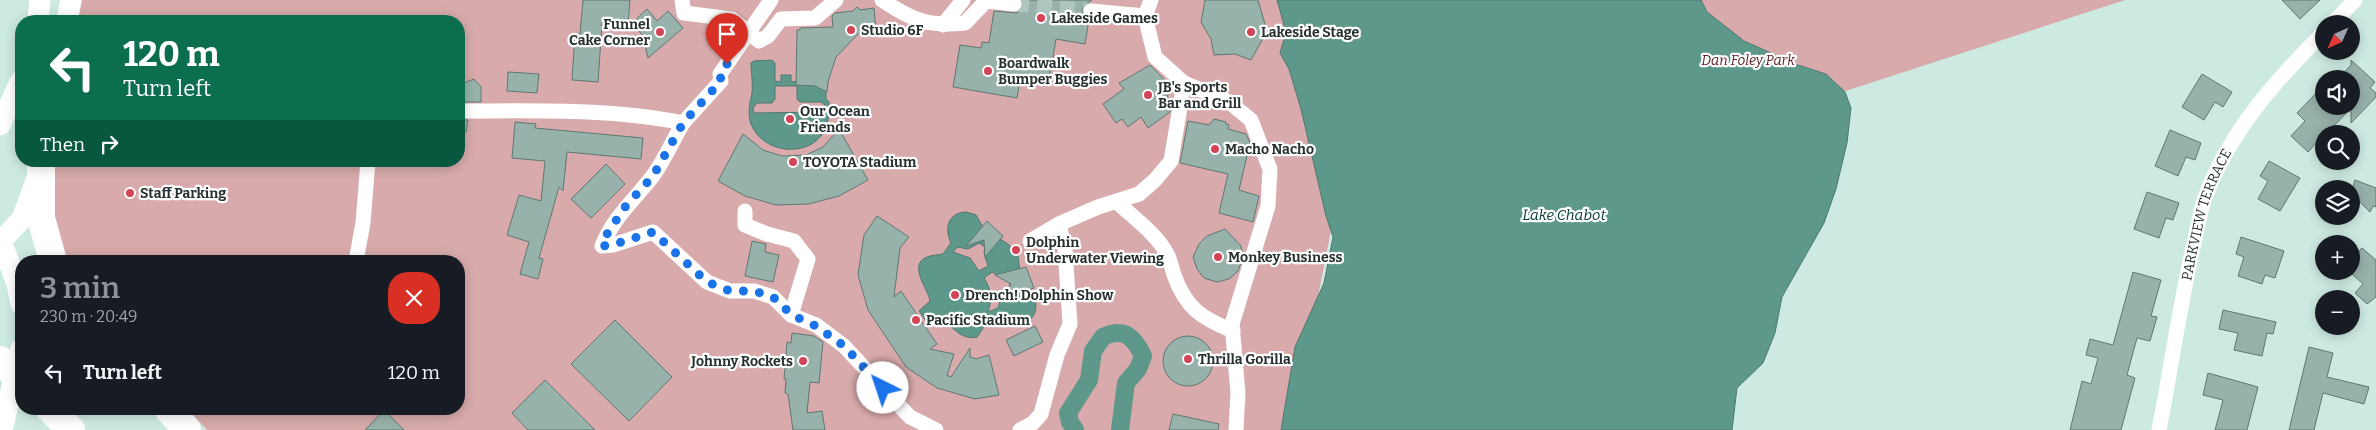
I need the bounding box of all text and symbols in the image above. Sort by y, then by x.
place label: Lakeside Games [1051,10,1158,27]
marker: Lakeside Games [1035,12,1047,24]
pin [706,13,748,64]
north arrow [2315,15,2360,60]
map controls [2315,15,2360,335]
place label: Funnel Cake Corner [569,16,651,49]
icon: arrive [713,20,741,48]
place label: Studio 6F [861,22,923,39]
marker: Studio 6F [845,24,857,36]
place label: Lakeside Stage [1261,24,1360,41]
marker: Funnel Cake Corner [654,26,666,38]
marker: Lakeside Stage [1245,26,1257,38]
text: 120 m [123,33,220,75]
icon: left [40,35,105,100]
park label: Dan Foley Park [1701,52,1795,69]
place label: Boardwalk Bumper Buggies [998,55,1108,88]
marker: Boardwalk Bumper Buggies [982,65,994,77]
button: sound [2315,70,2360,115]
text: Turn left [123,75,211,102]
place label: JB's Sports Bar and Grill [1157,79,1242,112]
marker: JB's Sports Bar and Grill [1142,89,1154,101]
place label: Our Ocean Friends [800,103,870,136]
marker: Our Ocean Friends [784,113,796,125]
button: search [2315,125,2360,170]
icon: right [95,130,123,158]
text: Then [40,133,85,156]
place label: Macho Nacho [1225,141,1314,158]
marker: Macho Nacho [1209,143,1221,155]
street label: PARKVIEW TERRACE [2178,146,2235,282]
place label: TOYOTA Stadium [803,154,917,171]
marker: TOYOTA Stadium [787,156,799,168]
button: layers [2315,180,2360,225]
place label: Staff Parking [140,185,226,202]
marker: Staff Parking [124,187,136,199]
water label: Lake Chabot [1522,206,1606,224]
place label: Dolphin Underwater Viewing [1026,234,1164,267]
button: + [2315,235,2360,280]
marker: Dolphin Underwater Viewing [1010,244,1022,256]
place label: Monkey Business [1228,249,1343,266]
marker: Monkey Business [1212,251,1224,263]
text: 3 min [40,270,120,306]
button: close [388,272,440,324]
place label: Drench! Dolphin Show [965,287,1114,304]
marker: Drench! Dolphin Show [949,289,961,301]
button: − [2315,290,2360,335]
text: 230 m · 20:49 [40,307,137,326]
place label: Pacific Stadium [926,312,1030,329]
marker: Pacific Stadium [910,314,922,326]
place label: Thrilla Gorilla [1198,351,1291,368]
place label: Johnny Rockets [690,353,793,370]
marker: Thrilla Gorilla [1182,353,1194,365]
marker: Johnny Rockets [797,355,809,367]
icon: left [40,359,68,387]
text: Turn left [83,361,162,384]
text: 120 m [388,361,440,384]
position arrow [856,361,908,413]

